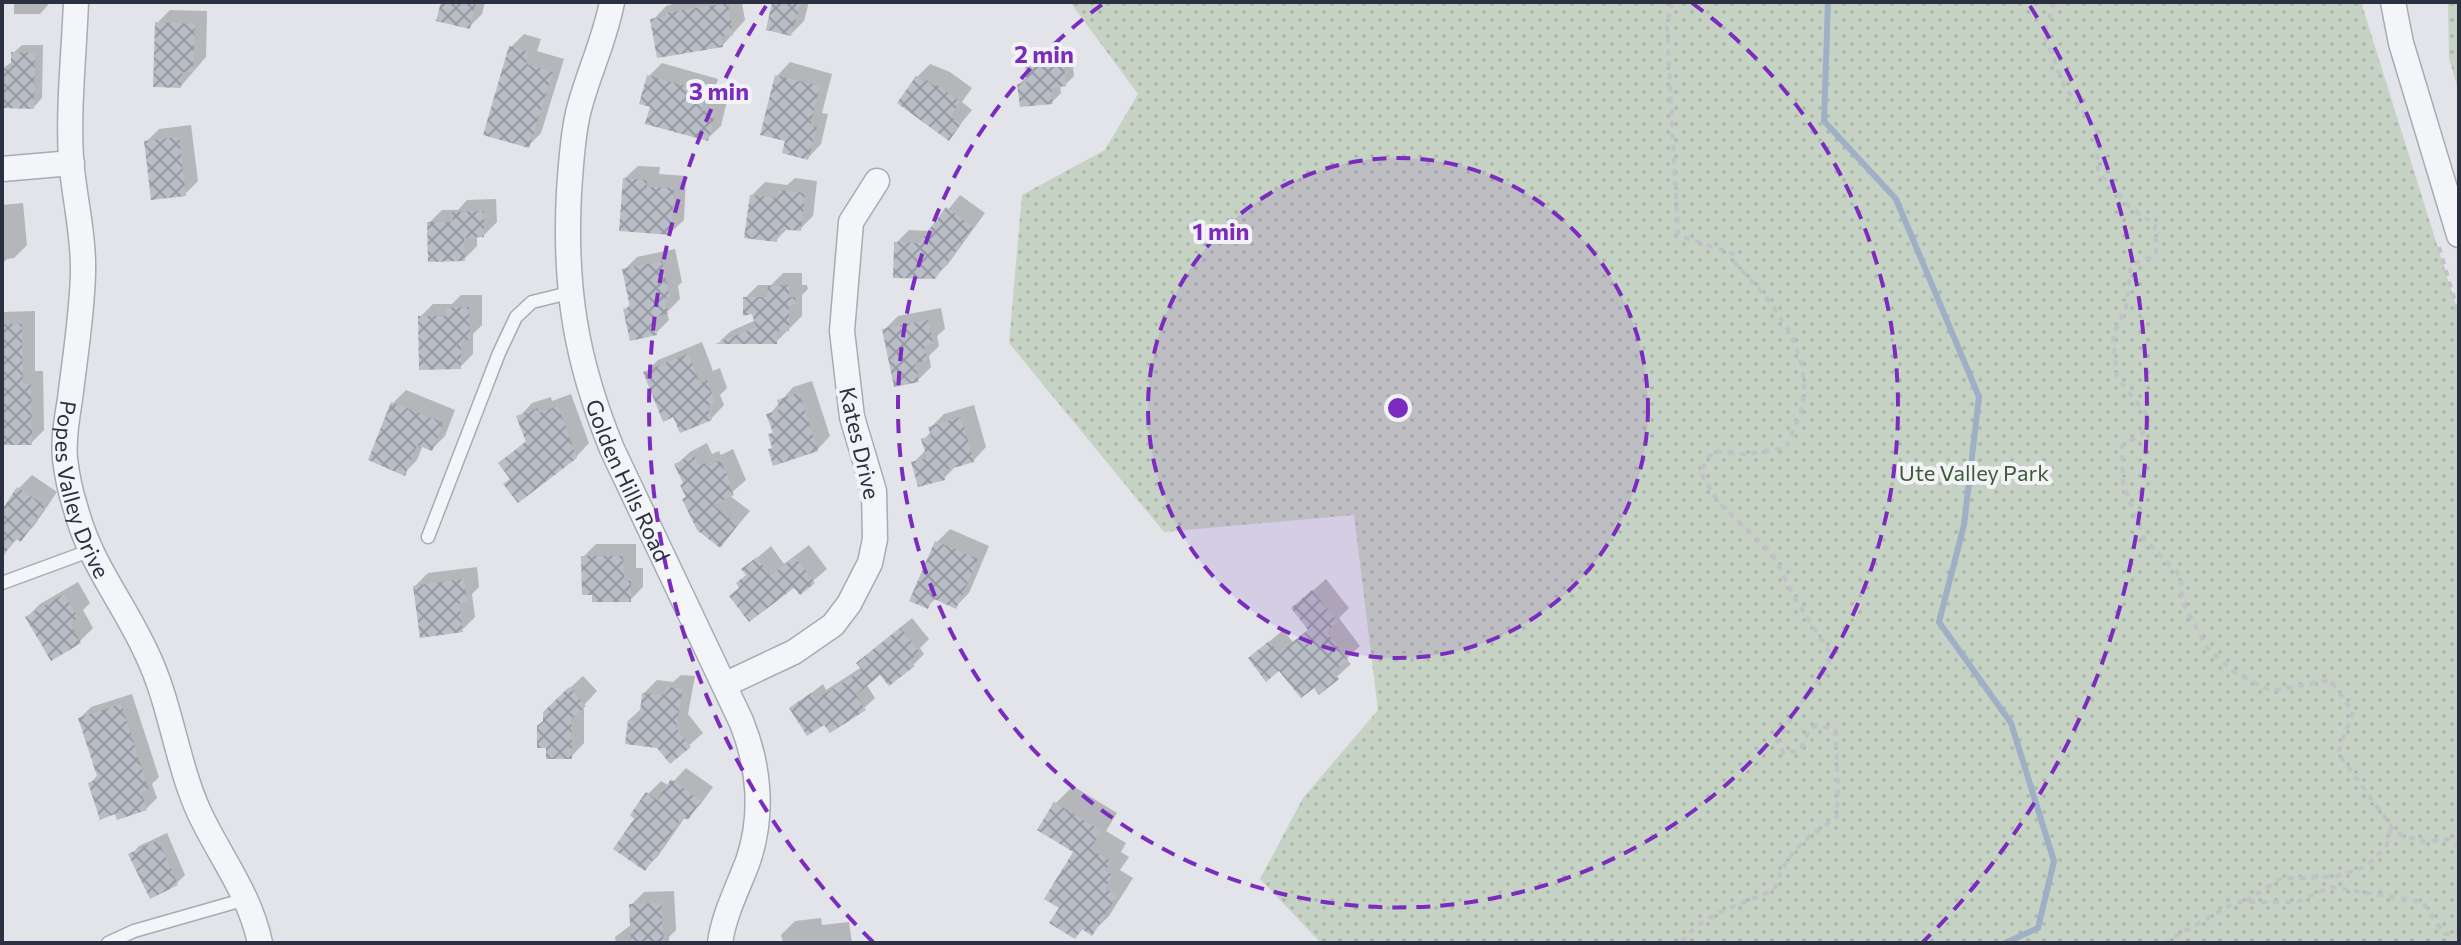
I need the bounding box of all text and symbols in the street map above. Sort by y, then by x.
text: 2 min [1014,39,1074,68]
text: 3 min [689,76,749,105]
text: 1 min [1193,216,1249,245]
street label: Kates Drive [834,384,886,502]
centre of rings [1384,394,1412,422]
street label: Golden Hills Road [581,396,677,566]
street label: Popes Valley Drive [51,399,116,582]
park label: Ute Valley Park [1899,459,2049,486]

